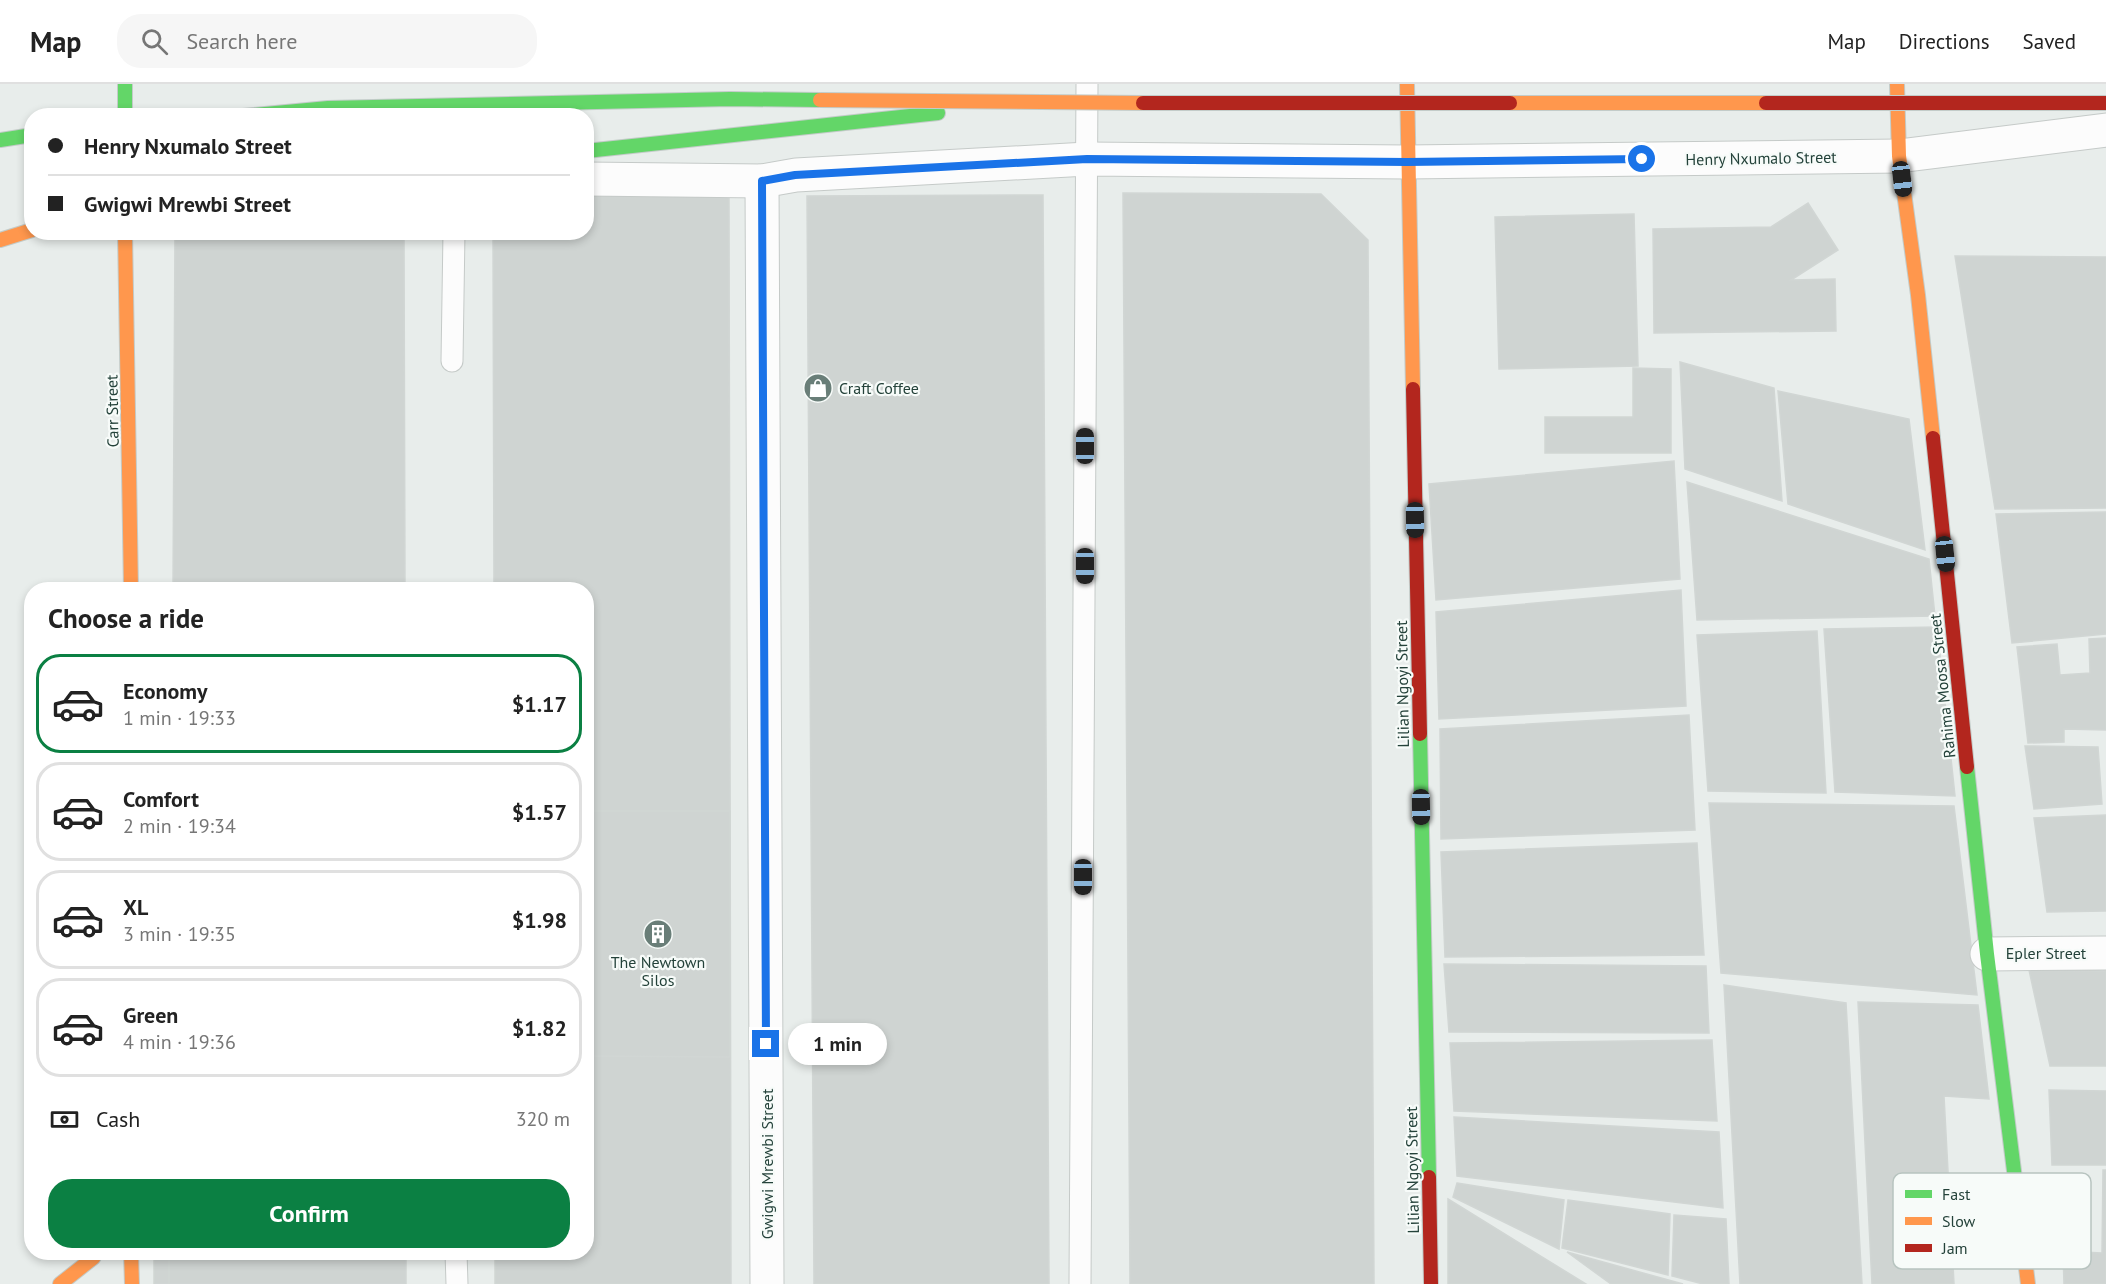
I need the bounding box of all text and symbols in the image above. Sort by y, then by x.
search box [117,14,537,68]
text: Map [30,23,81,60]
icon: search [138,25,171,58]
text: Search here [186,27,297,55]
text: Map [1827,28,1866,55]
text: Directions [1899,28,1990,55]
text: Saved [2023,28,2076,55]
text: Henry Nxumalo Street [84,132,292,160]
route start [1628,145,1655,172]
street label: Henry Nxumalo Street [1685,147,1837,169]
car [1891,160,1913,198]
text: Gwigwi Mrewbi Street [84,190,291,218]
shop icon: Craft Coffee [802,372,834,404]
street label: Carr Street [101,374,123,448]
place label: Craft Coffee [839,378,919,398]
car [1076,428,1094,464]
car [1406,502,1424,538]
car [1934,535,1956,573]
car [1076,548,1094,584]
text: Choose a ride [48,601,204,635]
street label: Rahima Moosa Street [1924,612,1960,759]
street label: Lilian Ngoyi Street [1391,620,1413,748]
icon: car [51,677,105,731]
text: Economy [123,677,207,705]
text: $1.17 [512,690,567,718]
text: 1 min · 19:33 [123,705,236,731]
icon: car [51,785,105,839]
text: Comfort [123,785,199,813]
car [1412,789,1430,825]
text: $1.57 [512,798,567,826]
text: 2 min · 19:34 [123,813,236,839]
car [1074,859,1092,895]
icon: car [51,893,105,947]
text: XL [123,893,148,921]
text: $1.98 [512,906,567,934]
building icon: The Newtown Silos [642,918,674,950]
text: 3 min · 19:35 [123,921,236,947]
street label: Epler Street [2006,943,2087,963]
place label: The Newtown Silos [611,952,705,990]
icon: car [51,1001,105,1055]
text: Green [123,1001,178,1029]
text: $1.82 [512,1014,567,1042]
callout: 1 min [787,1023,886,1065]
text: 4 min · 19:36 [123,1029,236,1055]
route end [752,1030,779,1057]
text: 1 min [813,1031,862,1057]
street label: Gwigwi Mrewbi Street [757,1088,777,1239]
icon: cash [48,1103,81,1136]
text: Cash [96,1105,140,1133]
text: 320 m [516,1106,570,1132]
street label: Lilian Ngoyi Street [1401,1106,1423,1234]
legend [1893,1173,2091,1269]
button: Confirm [48,1179,570,1248]
text: Fast [1942,1184,1971,1204]
text: Slow [1942,1211,1976,1231]
text: Jam [1941,1238,1968,1258]

